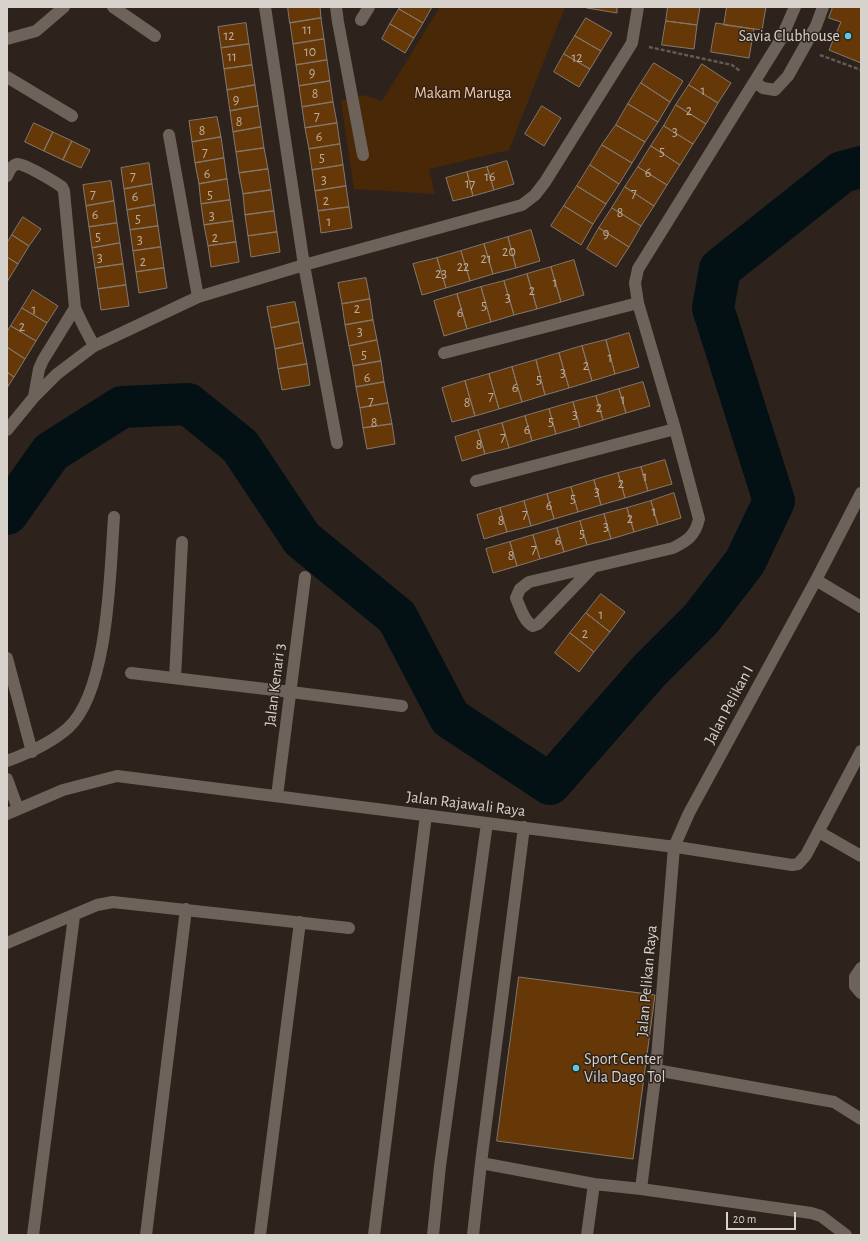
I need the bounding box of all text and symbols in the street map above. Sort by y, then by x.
house number: 11 [302,22,312,38]
place label: Savia Clubhouse [739,26,840,46]
house number: 12 [223,28,235,44]
marker: Savia Clubhouse [843,31,853,41]
house number: 10 [304,44,316,60]
house number: 11 [227,49,237,65]
house number: 12 [571,50,583,66]
house number: 9 [309,65,315,81]
park label: Makam Maruga [414,83,512,103]
house number: 1 [701,83,705,99]
house number: 8 [312,86,318,102]
house number: 9 [233,92,239,108]
house number: 2 [686,103,692,119]
house number: 7 [314,108,320,124]
house number: 8 [236,114,242,130]
house number: 8 [199,123,205,139]
house number: 3 [672,124,678,140]
house number: 6 [316,129,322,145]
house number: 7 [202,144,208,160]
house number: 5 [659,144,665,160]
house number: 5 [319,150,325,166]
house number: 6 [645,165,651,181]
house number: 6 [204,166,210,182]
house number: 7 [130,168,136,184]
house number: 16 [484,169,496,185]
house number: 3 [321,172,327,188]
house number: 17 [465,176,475,192]
house number: 7 [631,185,637,201]
house number: 7 [90,186,96,202]
house number: 5 [207,187,213,203]
house number: 6 [132,189,138,205]
house number: 2 [323,193,329,209]
house number: 8 [617,205,623,221]
house number: 6 [92,207,98,223]
house number: 3 [209,208,215,224]
house number: 5 [135,211,141,227]
house number: 1 [327,214,331,230]
house number: 9 [603,226,609,242]
house number: 5 [95,229,101,245]
house number: 2 [212,230,218,246]
house number: 3 [137,232,143,248]
house number: 20 [502,244,516,260]
house number: 3 [97,250,103,266]
house number: 21 [480,251,492,267]
house number: 2 [140,254,146,270]
house number: 22 [457,259,469,275]
house number: 23 [435,266,447,282]
house number: 1 [553,275,557,291]
house number: 2 [529,283,535,299]
house number: 3 [505,290,511,306]
house number: 5 [481,298,487,314]
house number: 2 [354,301,360,317]
house number: 1 [32,302,36,318]
house number: 6 [457,305,463,321]
house number: 2 [19,319,25,335]
house number: 3 [357,324,363,340]
house number: 5 [361,347,367,363]
house number: 1 [608,350,612,366]
house number: 2 [583,358,589,374]
house number: 3 [560,365,566,381]
house number: 6 [364,370,370,386]
house number: 5 [536,372,542,388]
house number: 6 [512,380,518,396]
house number: 7 [488,388,494,404]
house number: 1 [621,392,625,408]
house number: 7 [368,393,374,409]
house number: 8 [464,395,470,411]
house number: 2 [596,400,602,416]
house number: 3 [572,407,578,423]
house number: 5 [548,414,554,430]
house number: 8 [371,415,377,431]
house number: 6 [524,422,530,438]
house number: 7 [500,429,506,445]
house number: 8 [476,437,482,453]
house number: 1 [643,469,647,485]
house number: 2 [618,476,624,492]
house number: 3 [594,484,600,500]
house number: 5 [570,491,576,507]
house number: 6 [546,498,552,514]
house number: 1 [652,504,656,520]
house number: 7 [522,506,528,522]
house number: 2 [627,511,633,527]
house number: 8 [498,513,504,529]
house number: 3 [603,519,609,535]
house number: 5 [579,526,585,542]
house number: 6 [555,533,561,549]
house number: 7 [531,541,537,557]
house number: 8 [508,548,514,564]
house number: 1 [599,607,603,623]
house number: 2 [582,626,588,642]
street label: Jalan Kenari 3 [260,642,290,728]
street label: Jalan Pelikan I [700,662,758,748]
street label: Jalan Rajawali Raya [405,787,527,821]
street label: Jalan Pelikan Raya [633,924,661,1038]
place label: Sport Center Vila Dago Tol [584,1049,665,1087]
marker: Sport Center Vila Dago Tol [571,1063,581,1073]
scale bar [728,1204,798,1230]
text: 20 m [733,1213,756,1225]

